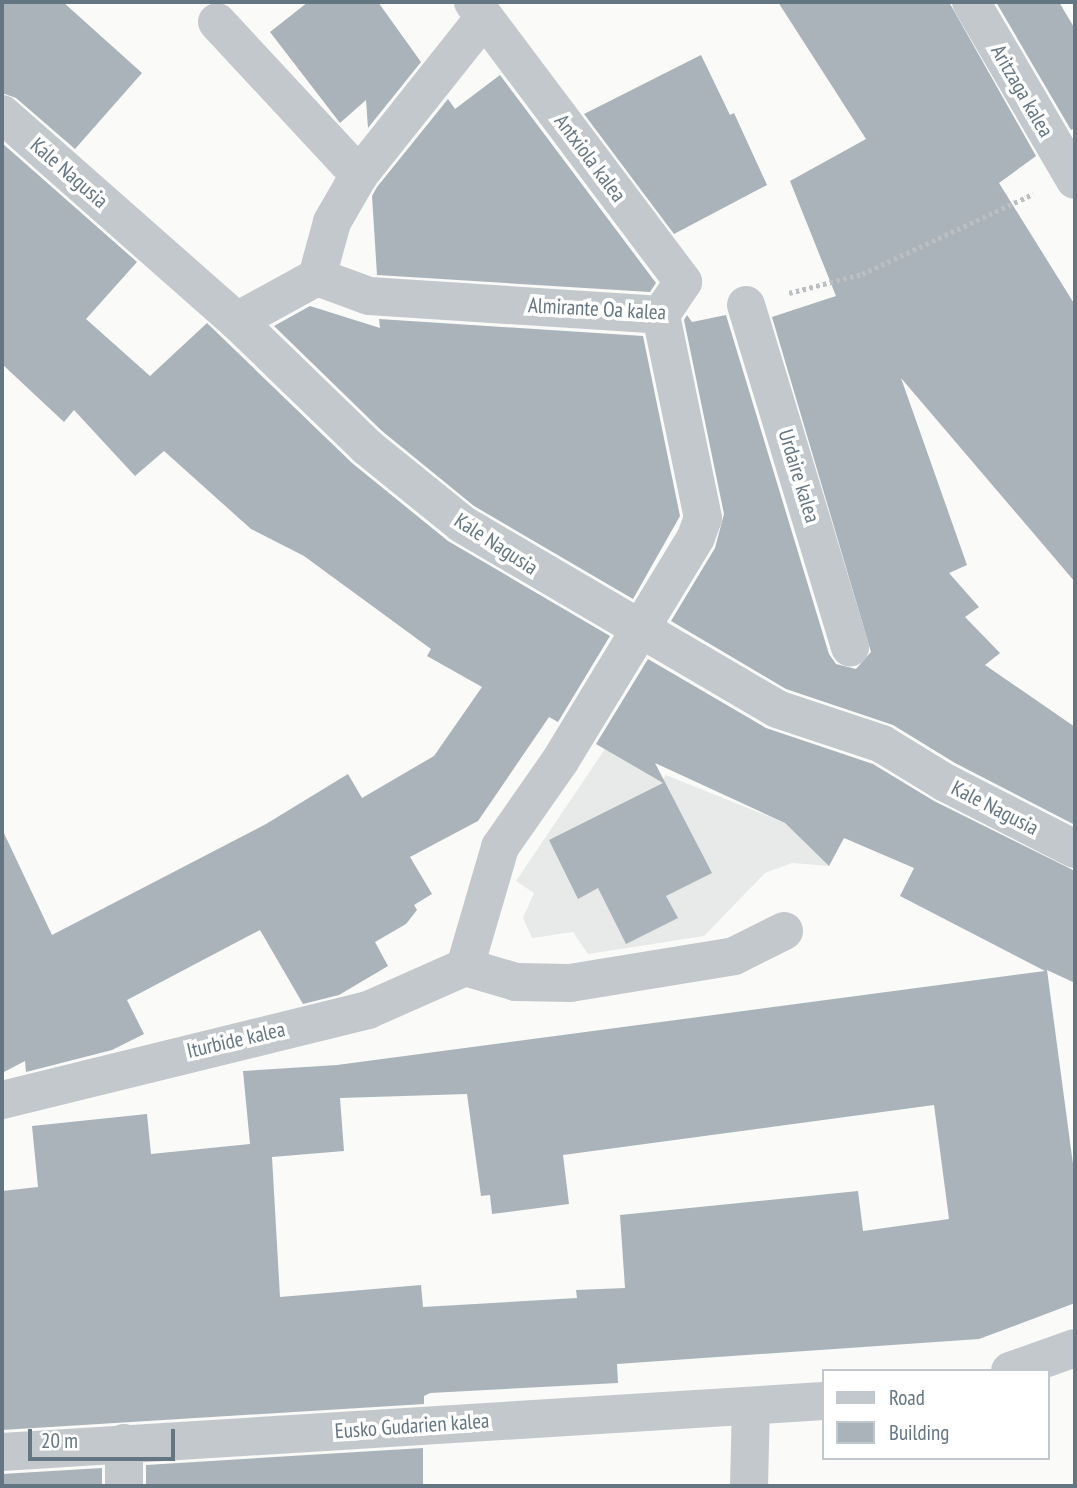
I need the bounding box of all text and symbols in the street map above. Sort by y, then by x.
street label: Aritzaga kalea [985,40,1059,142]
street label: Antxiola kalea [549,109,631,207]
street label: Kale Nagusia [25,133,113,213]
street label: Almirante Oa kalea [527,293,667,325]
street label: Urdaire kalea [773,426,825,526]
street label: Kale Nagusia [450,508,542,580]
street label: Kale Nagusia [947,775,1043,841]
street label: Iturbide kalea [184,1016,288,1064]
legend [822,1369,1049,1460]
text: Road [889,1384,925,1411]
street label: Eusko Gudarien kalea [334,1408,490,1444]
scale bar [32,1414,178,1458]
text: Building [889,1419,949,1446]
text: 20 m [41,1427,78,1454]

